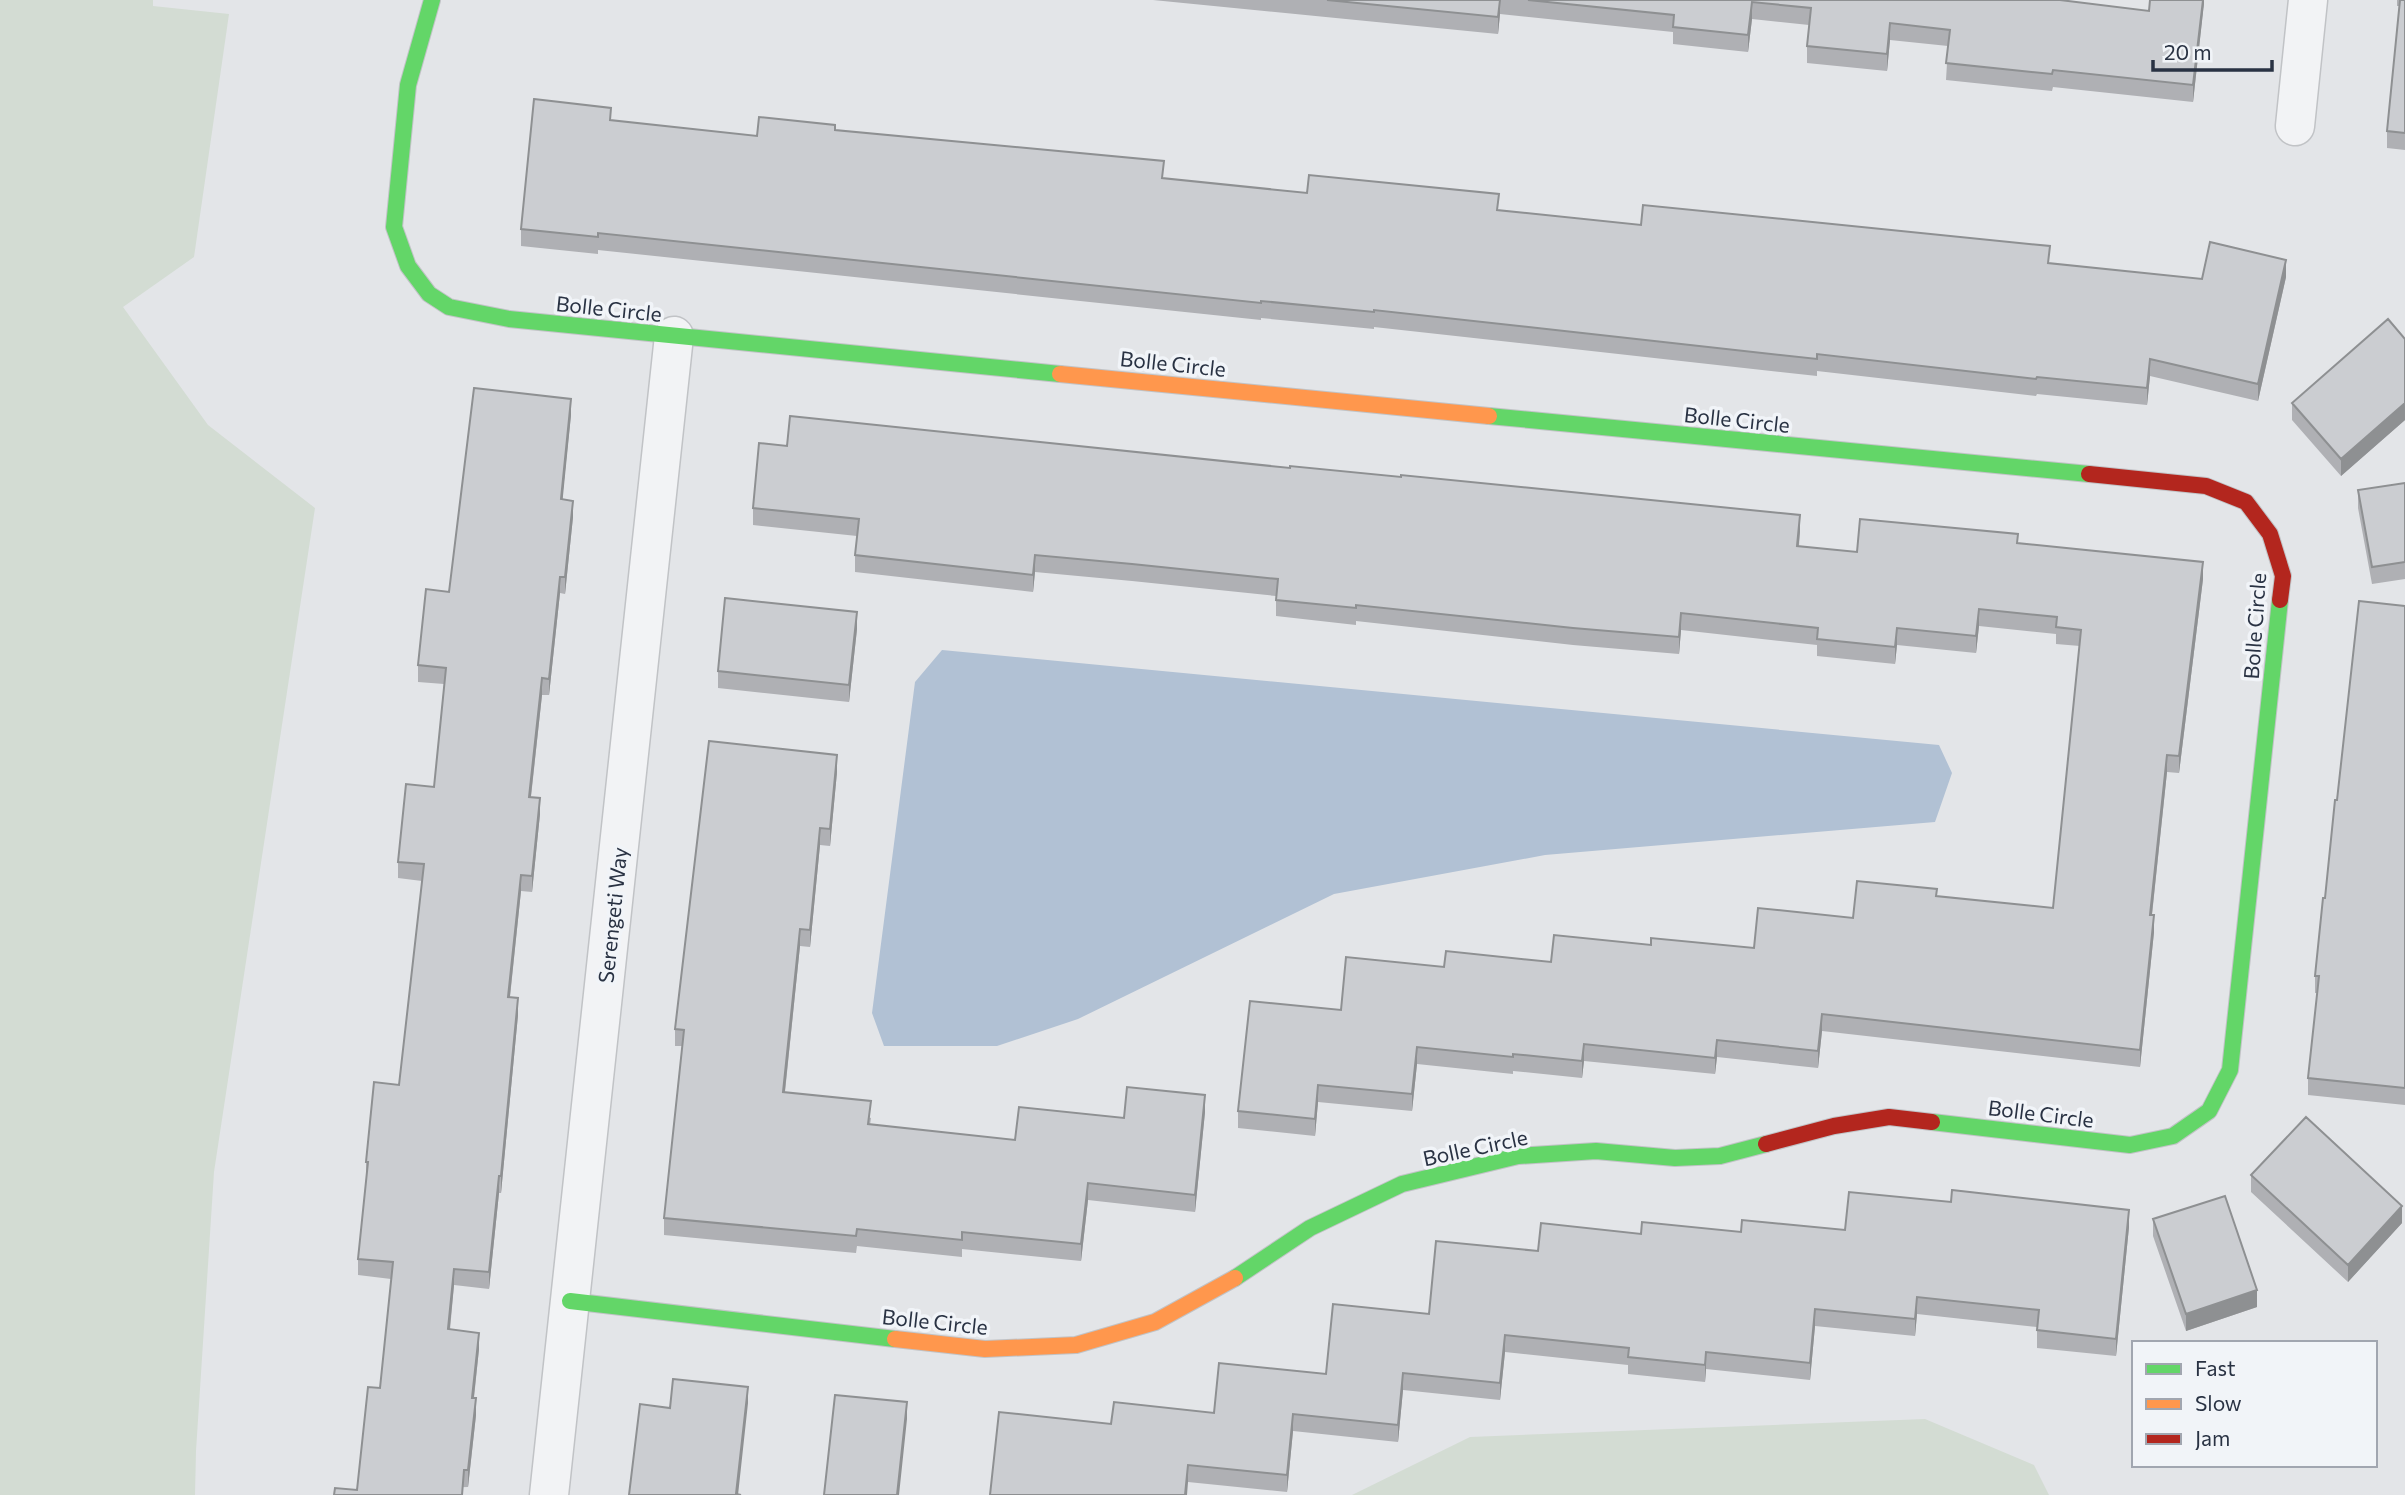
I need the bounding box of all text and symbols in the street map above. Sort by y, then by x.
scale bar [2153,28,2272,72]
text: 20 m [2164,39,2212,64]
street label: Bolle Circle [555,290,663,326]
street label: Bolle Circle [1119,345,1227,381]
street label: Bolle Circle [1683,401,1791,437]
street label: Bolle Circle [2238,572,2270,680]
street label: Serengeti Way [592,846,632,984]
street label: Bolle Circle [1987,1094,2095,1132]
street label: Bolle Circle [1420,1124,1530,1170]
street label: Bolle Circle [881,1303,989,1339]
legend [2132,1341,2377,1467]
text: Fast [2195,1355,2236,1380]
text: Slow [2195,1390,2242,1415]
text: Jam [2195,1425,2230,1450]

